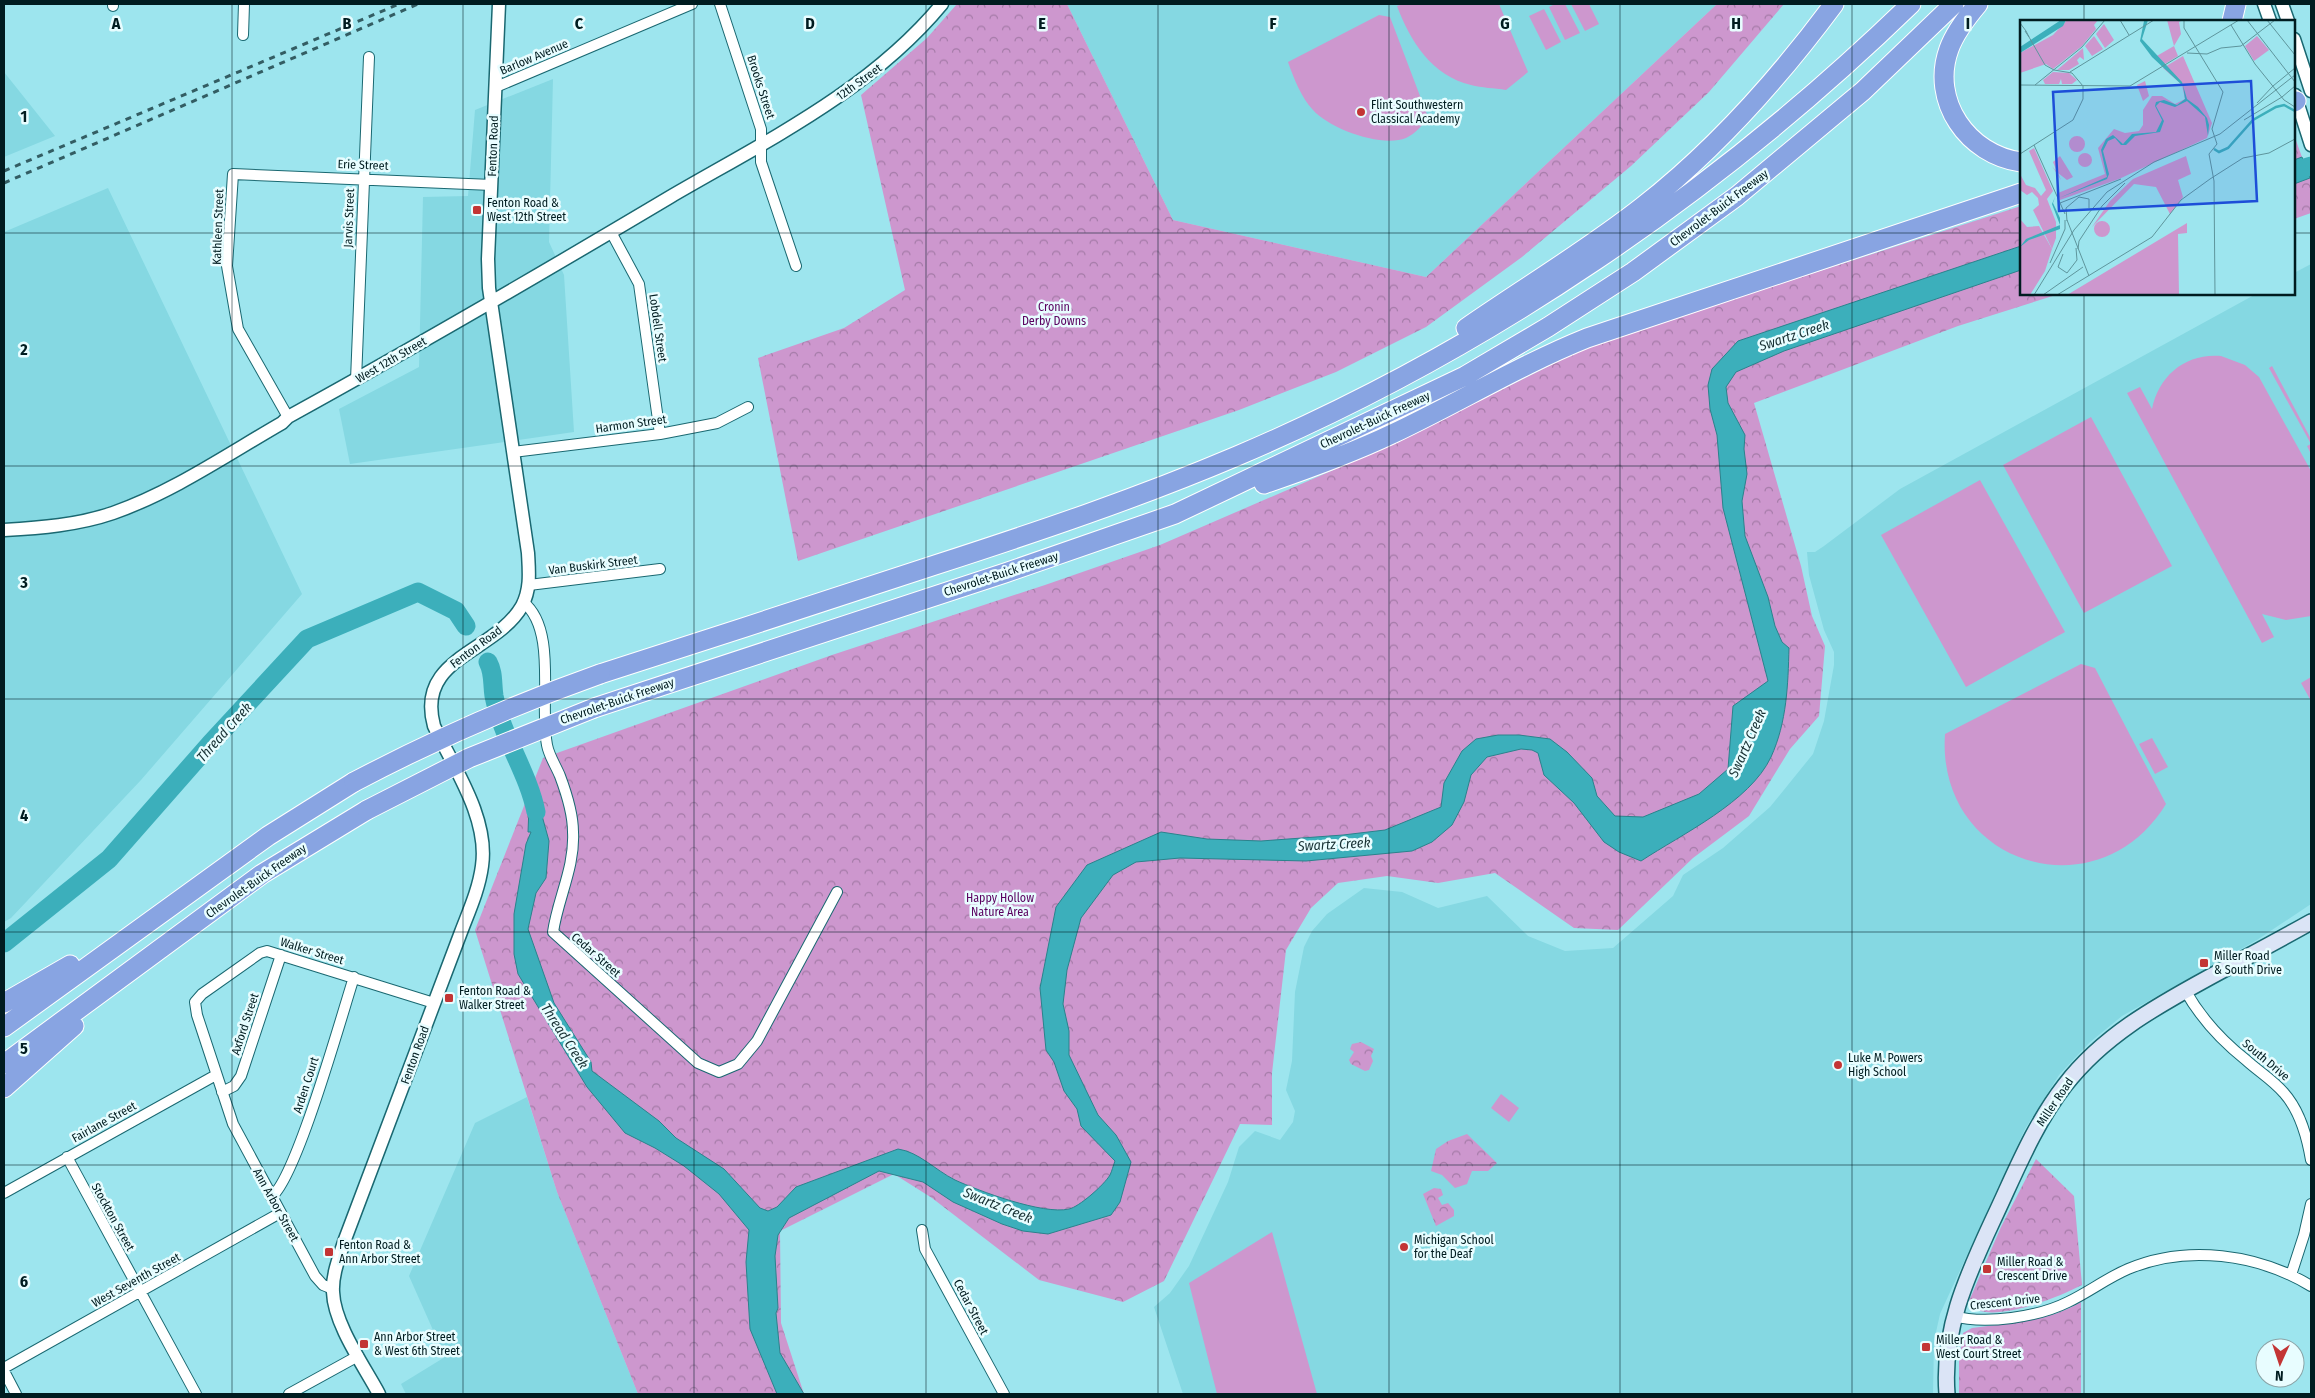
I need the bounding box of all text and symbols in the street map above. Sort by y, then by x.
text: A [111,14,121,33]
text: B [343,14,352,33]
text: C [575,14,584,33]
text: D [805,14,815,33]
text: E [1038,14,1046,33]
text: F [1269,14,1277,33]
text: G [1500,14,1510,33]
text: H [1731,14,1741,33]
text: I [1966,14,1970,33]
inset map [2020,20,2295,295]
street label: Barlow Avenue [498,36,570,78]
street label: Brooks Street [744,53,778,121]
street label: 12th Street [834,61,884,103]
place label: Flint Southwestern Classical Academy [1371,98,1463,126]
marker: Flint Southwestern Classical Academy [1355,106,1367,118]
text: 1 [21,107,27,126]
street label: Fenton Road [485,115,501,177]
street label: Erie Street [337,157,389,173]
street label: Chevrolet-Buick Freeway [1667,166,1771,249]
street label: Jarvis Street [341,188,357,248]
street label: Kathleen Street [210,189,226,265]
place label: Fenton Road & West 12th Street [487,196,566,224]
marker: Fenton Road & West 12th Street [471,204,483,216]
street label: Lobdell Street [646,293,670,363]
park label: Cronin Derby Downs [1022,300,1086,328]
water label: Swartz Creek [1756,316,1831,355]
street label: West 12th Street [353,334,429,386]
text: 2 [19,340,28,359]
street label: Chevrolet-Buick Freeway [1318,388,1433,452]
street label: Harmon Street [595,412,667,436]
street label: Chevrolet-Buick Freeway [942,549,1061,599]
street label: Van Buskirk Street [548,553,638,577]
text: 3 [19,573,28,592]
street label: Fenton Road [447,623,505,671]
street label: Chevrolet-Buick Freeway [558,675,676,727]
water label: Thread Creek [193,699,256,766]
water label: Swartz Creek [1724,706,1770,781]
text: 4 [20,806,28,825]
water label: Swartz Creek [1296,834,1371,855]
street label: Chevrolet-Buick Freeway [203,841,309,921]
park label: Happy Hollow Nature Area [966,891,1034,919]
street label: Cedar Street [569,930,624,980]
street label: Walker Street [279,935,345,967]
place label: Miller Road & South Drive [2214,949,2282,977]
marker: Miller Road & South Drive [2198,957,2210,969]
place label: Fenton Road & Walker Street [459,984,531,1012]
street label: Axford Street [228,991,262,1057]
marker: Fenton Road & Walker Street [443,992,455,1004]
water label: Thread Creek [537,1001,592,1072]
street label: Fenton Road [398,1024,432,1086]
street label: South Drive [2240,1036,2292,1084]
text: 5 [20,1039,28,1058]
place label: Luke M. Powers High School [1848,1051,1923,1079]
street label: Arden Court [290,1055,322,1115]
marker: Luke M. Powers High School [1832,1059,1844,1071]
street label: Miller Road [2034,1075,2076,1129]
street label: Fairlane Street [69,1099,139,1145]
street label: Ann Arbor Street [250,1166,302,1244]
street label: Stockton Street [89,1181,137,1253]
water label: Swartz Creek [960,1184,1035,1227]
place label: Michigan School for the Deaf [1414,1233,1494,1261]
place label: Fenton Road & Ann Arbor Street [339,1238,421,1266]
marker: Michigan School for the Deaf [1398,1241,1410,1253]
marker: Fenton Road & Ann Arbor Street [323,1246,335,1258]
street label: West Seventh Street [89,1250,183,1310]
place label: Miller Road & Crescent Drive [1997,1255,2067,1283]
marker: Miller Road & Crescent Drive [1981,1263,1993,1275]
text: 6 [20,1272,28,1291]
street label: Cedar Street [951,1277,991,1337]
street label: Crescent Drive [1969,1291,2041,1313]
place label: Ann Arbor Street & West 6th Street [374,1330,460,1358]
place label: Miller Road & West Court Street [1936,1333,2022,1361]
marker: Ann Arbor Street & West 6th Street [358,1338,370,1350]
north arrow [2255,1338,2305,1388]
marker: Miller Road & West Court Street [1920,1341,1932,1353]
text: N [2275,1367,2284,1384]

